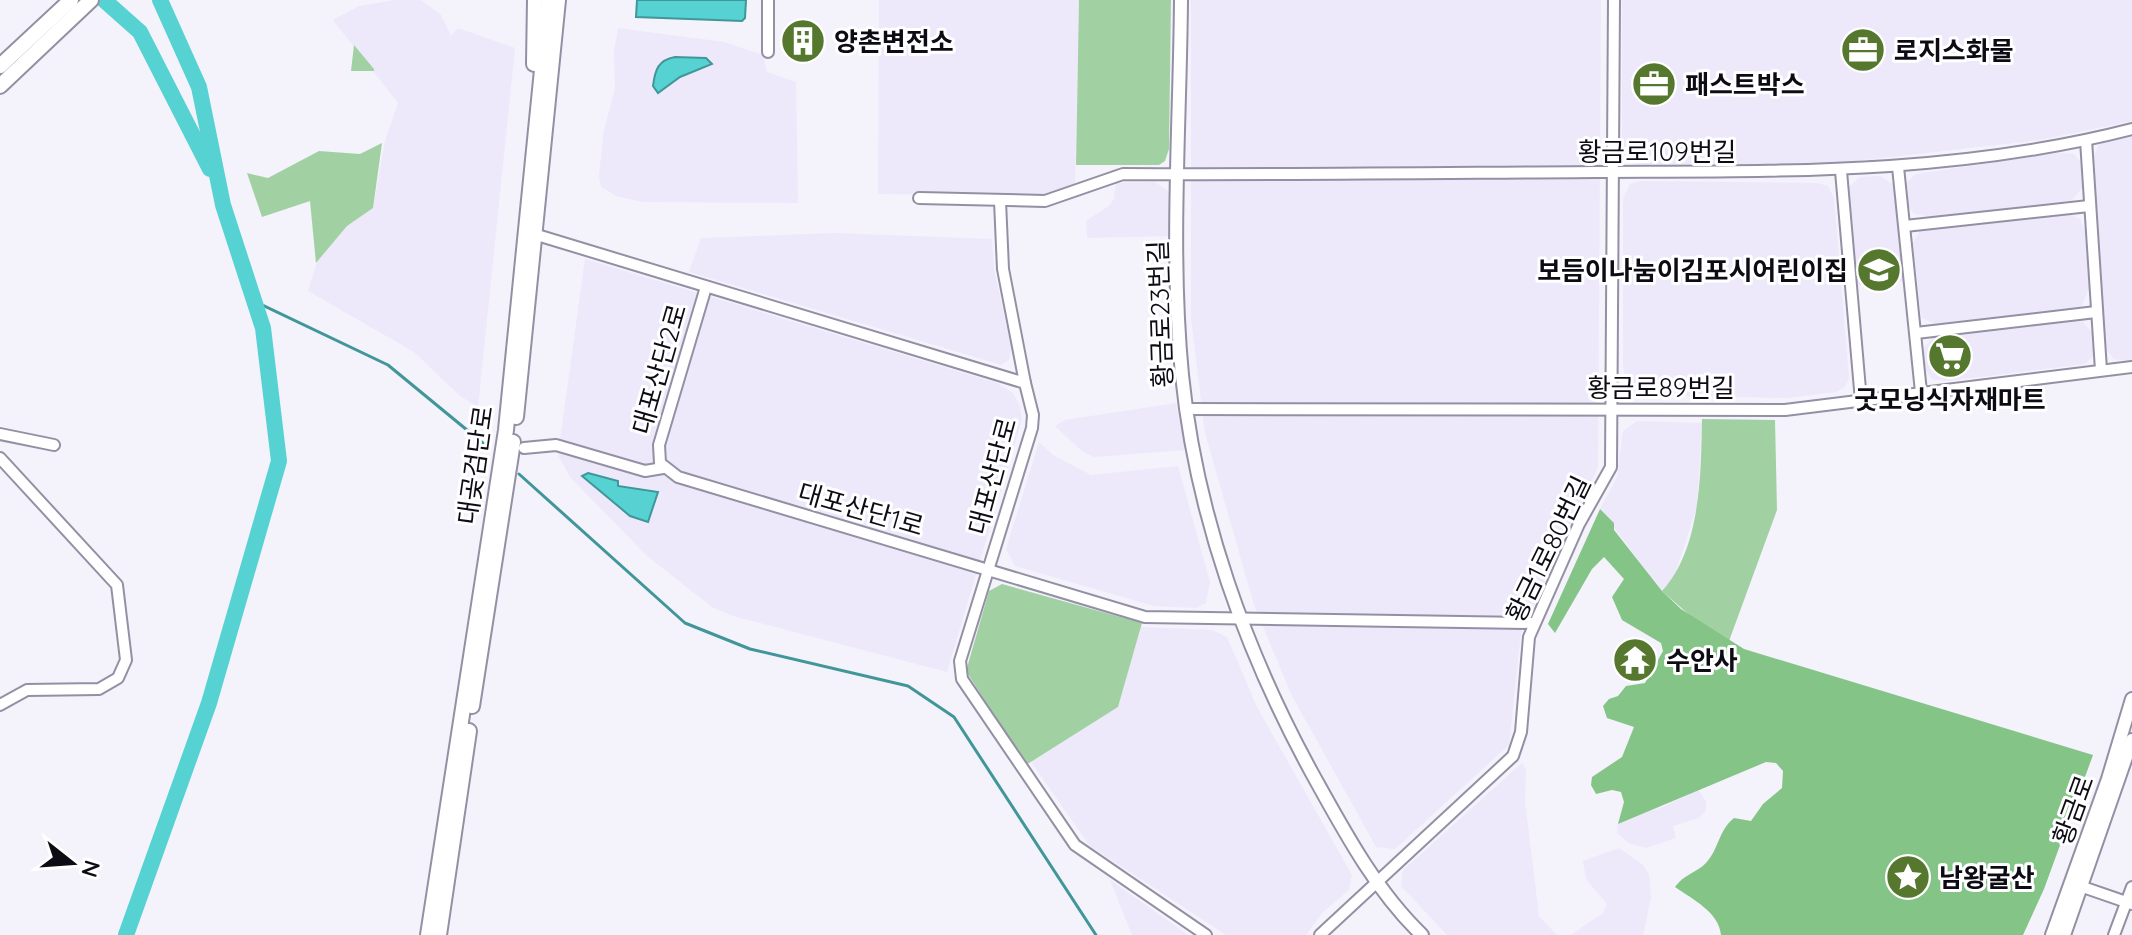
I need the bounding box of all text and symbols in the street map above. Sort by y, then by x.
building icon: 양촌변전소 [779,17,827,65]
place label: 양촌변전소 [834,25,954,58]
office icon: 로지스화물 [1839,26,1887,74]
place label: 로지스화물 [1894,34,2014,67]
office icon: 패스트박스 [1630,60,1678,108]
place label: 패스트박스 [1685,68,1805,101]
street label: 황금로109번길 [1577,135,1737,168]
street label: 황금로23번길 [1141,240,1179,388]
school or university icon: 보듬이나눔이김포시어린이집 [1855,246,1903,294]
place label: 보듬이나눔이김포시어린이집 [1537,254,1848,287]
street label: 대포산단2로 [625,300,693,438]
supermarket icon: 굿모닝식자재마트 [1926,332,1974,380]
street label: 황금로89번길 [1587,371,1735,404]
place label: 굿모닝식자재마트 [1854,383,2046,416]
street label: 대곶검단로 [450,403,500,527]
street label: 대포산단로 [961,414,1023,538]
street label: 황금1로80번길 [1498,470,1598,628]
street label: 대포산단1로 [794,475,928,543]
temple icon: 수안사 [1611,636,1659,684]
place label: 수안사 [1666,644,1738,677]
street label: 황금로 [2045,771,2101,849]
north arrow [32,823,112,903]
place icon: 남왕굴산 [1884,853,1932,901]
text: N [75,857,107,881]
place label: 남왕굴산 [1939,861,2035,894]

